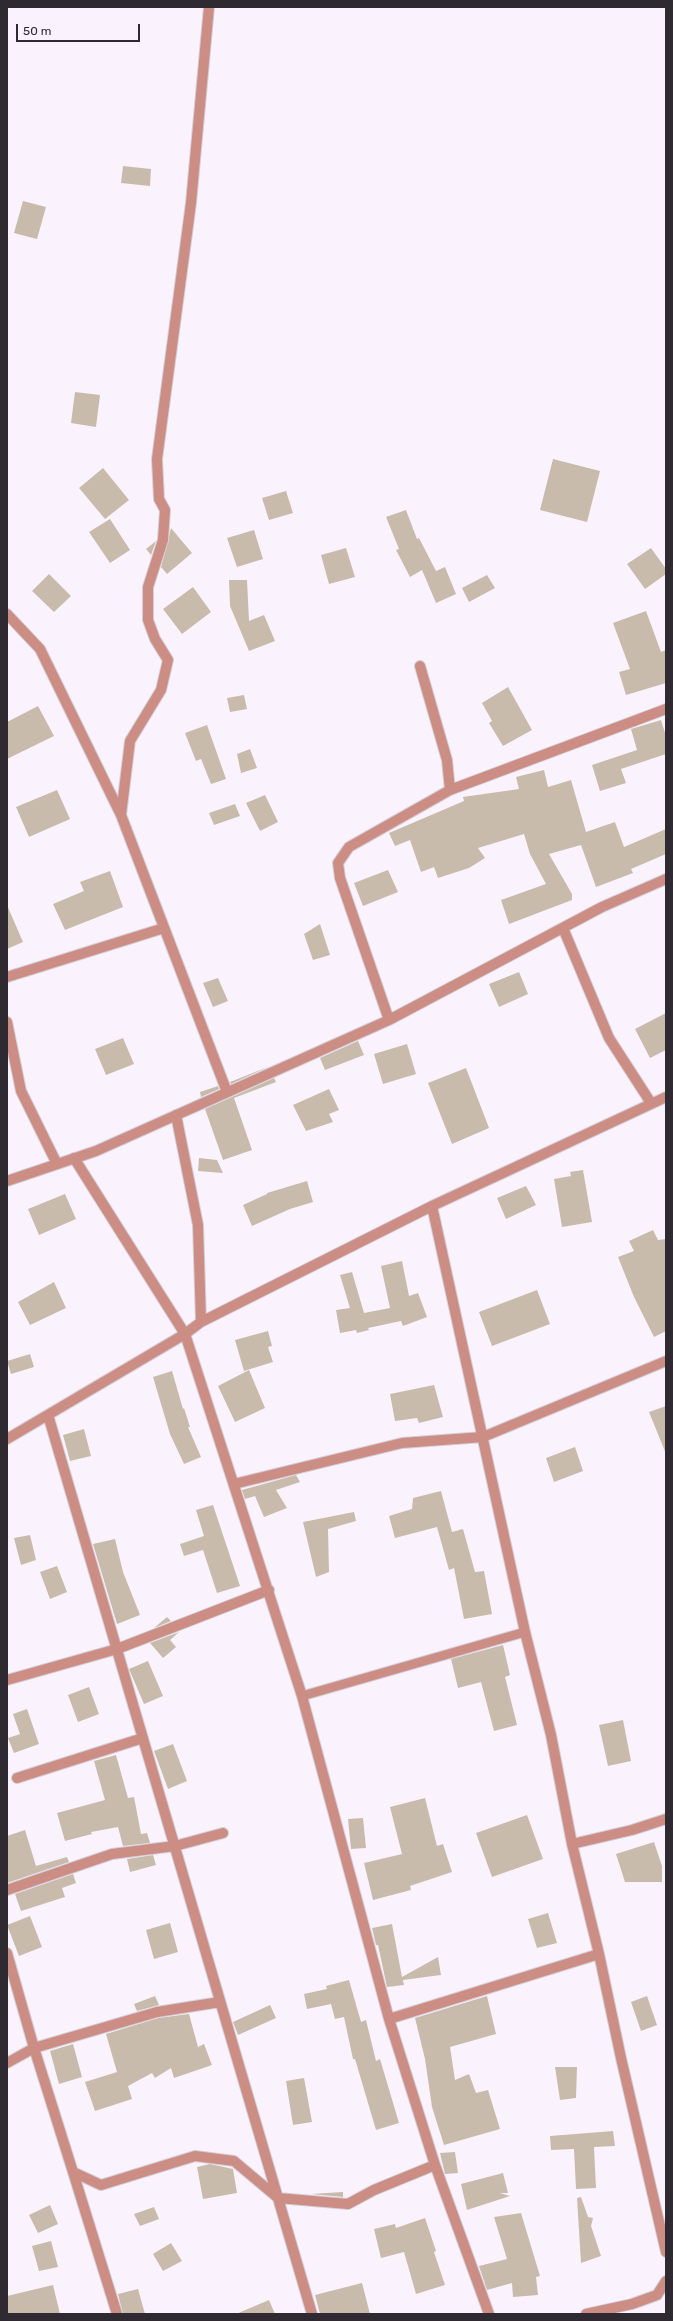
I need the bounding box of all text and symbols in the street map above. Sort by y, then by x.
scale bar [18,16,142,42]
text: 50 m [23,24,51,38]

